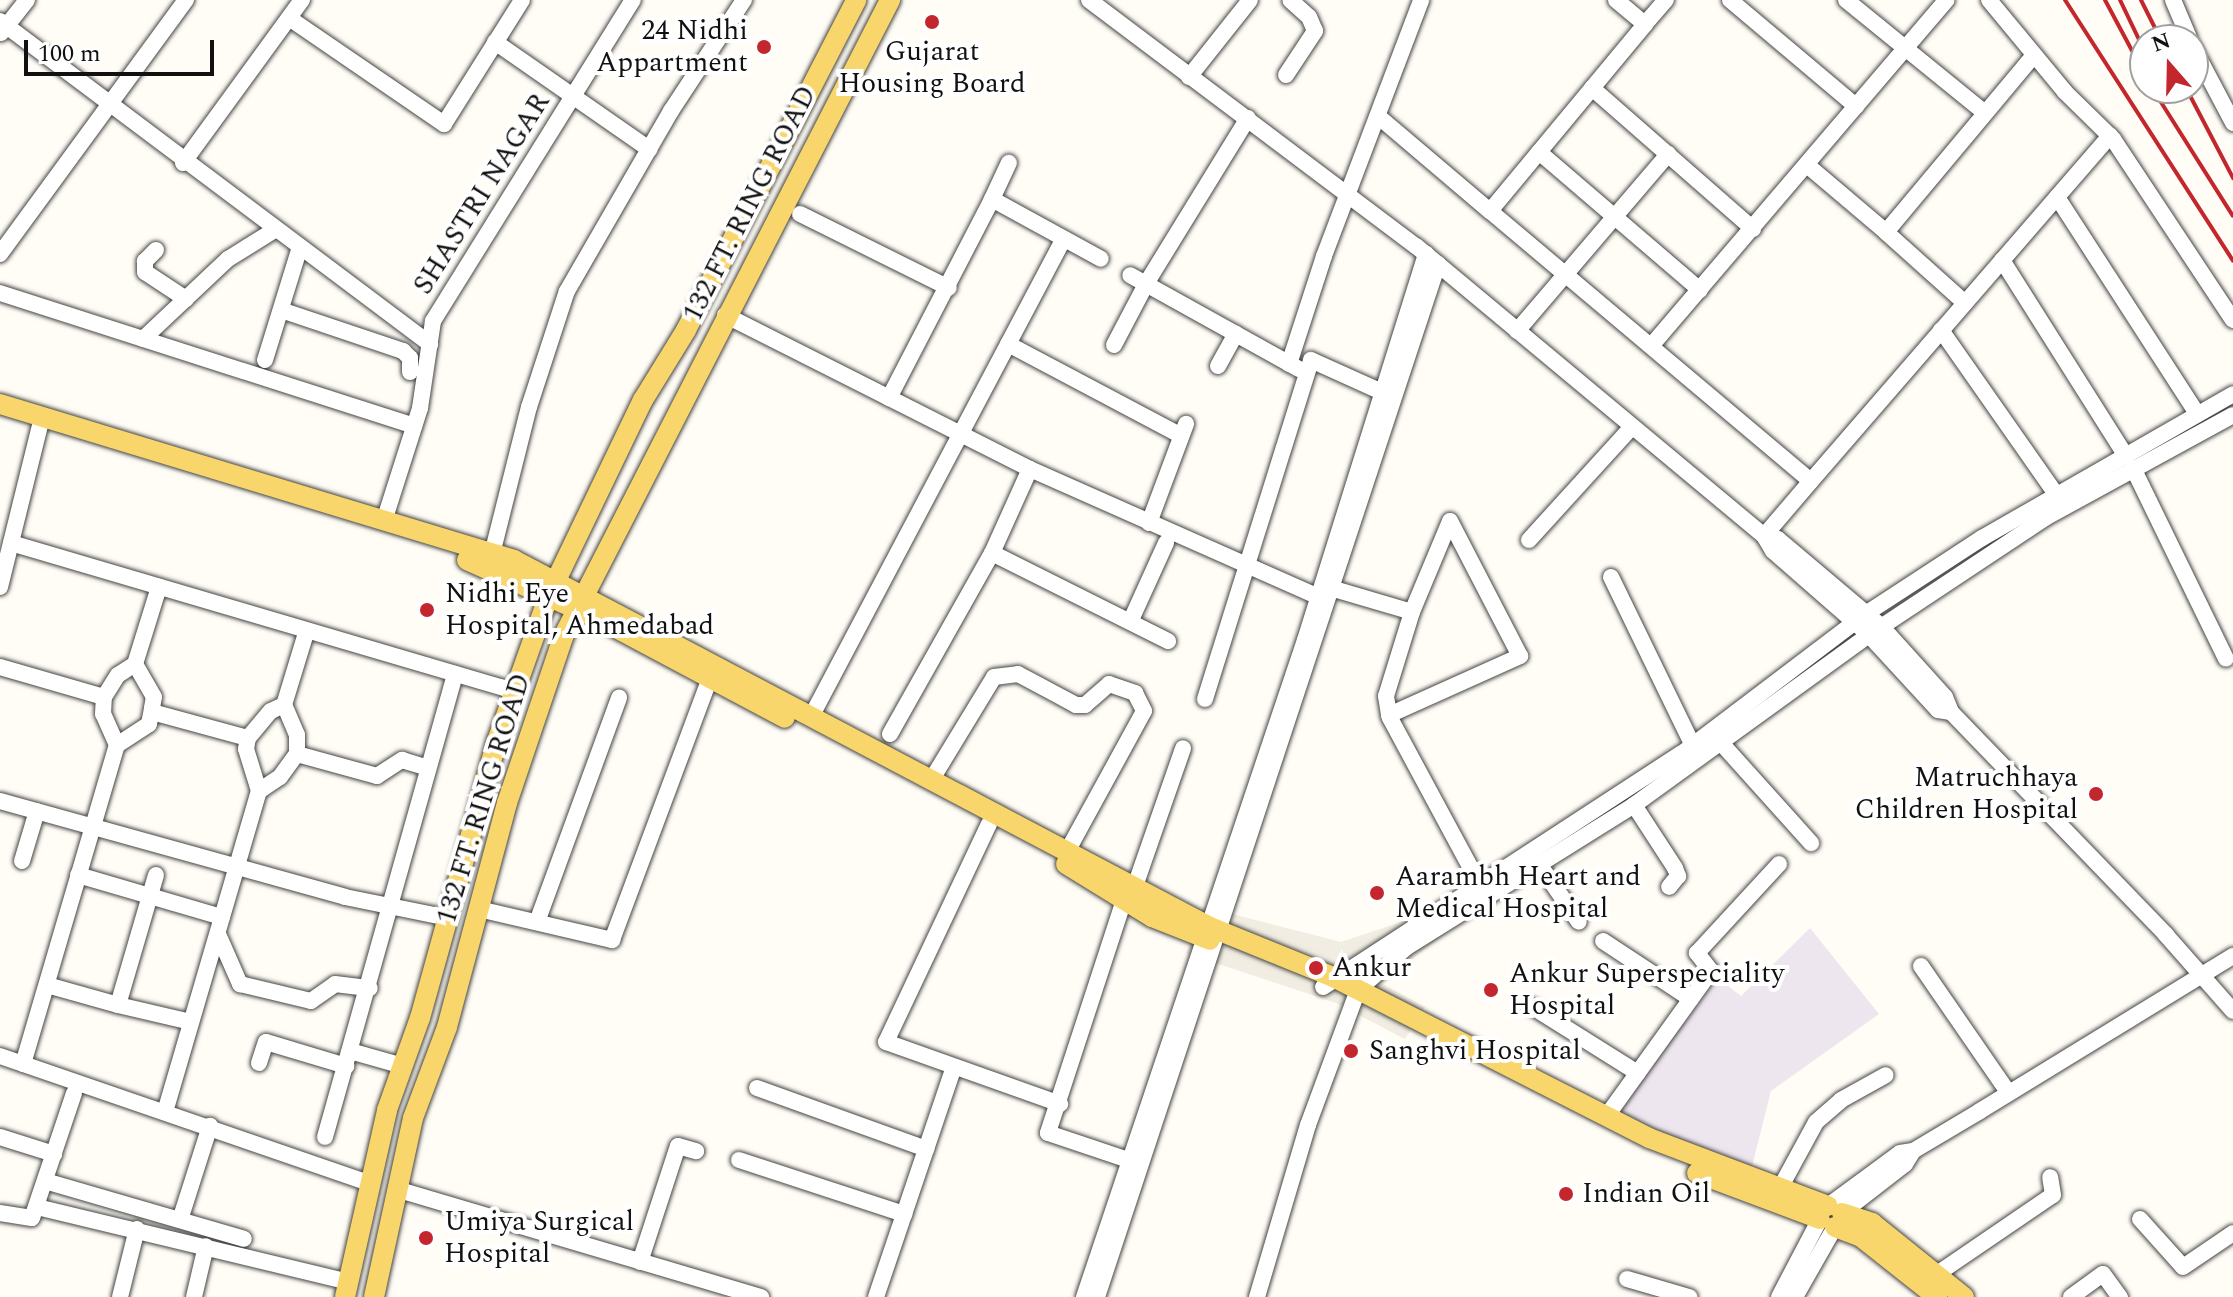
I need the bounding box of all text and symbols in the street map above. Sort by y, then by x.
marker: Gujarat Housing Board [923,13,941,31]
place label: 24 Nidhi Appartment [596,14,748,80]
scale bar [28,24,218,74]
north arrow [2129,24,2209,104]
text: N [2147,24,2175,61]
place label: Gujarat Housing Board [838,35,1026,101]
text: 100 m [38,36,101,72]
marker: 24 Nidhi Appartment [755,38,773,56]
street label: 132 FT. RING ROAD [676,81,824,327]
street label: SHASTRI NAGAR [407,87,557,301]
place label: Nidhi Eye Hospital, Ahmedabad [445,577,714,643]
marker: Nidhi Eye Hospital, Ahmedabad [416,599,438,621]
street label: 132 FT. RING ROAD [430,670,538,928]
place label: Matruchhaya Children Hospital [1855,761,2078,827]
marker: Matruchhaya Children Hospital [2085,783,2107,805]
place label: Aarambh Heart and Medical Hospital [1395,860,1641,926]
marker: Aarambh Heart and Medical Hospital [1366,882,1388,904]
place label: Ankur [1332,951,1411,985]
place label: Ankur Superspeciality Hospital [1509,957,1784,1023]
marker: Ankur [1307,959,1325,977]
marker: Ankur Superspeciality Hospital [1480,979,1502,1001]
place label: Sanghvi Hospital [1369,1034,1581,1068]
marker: Sanghvi Hospital [1340,1040,1362,1062]
place label: Indian Oil [1582,1177,1710,1211]
marker: Indian Oil [1557,1185,1575,1203]
place label: Umiya Surgical Hospital [444,1205,634,1271]
marker: Umiya Surgical Hospital [415,1227,437,1249]

